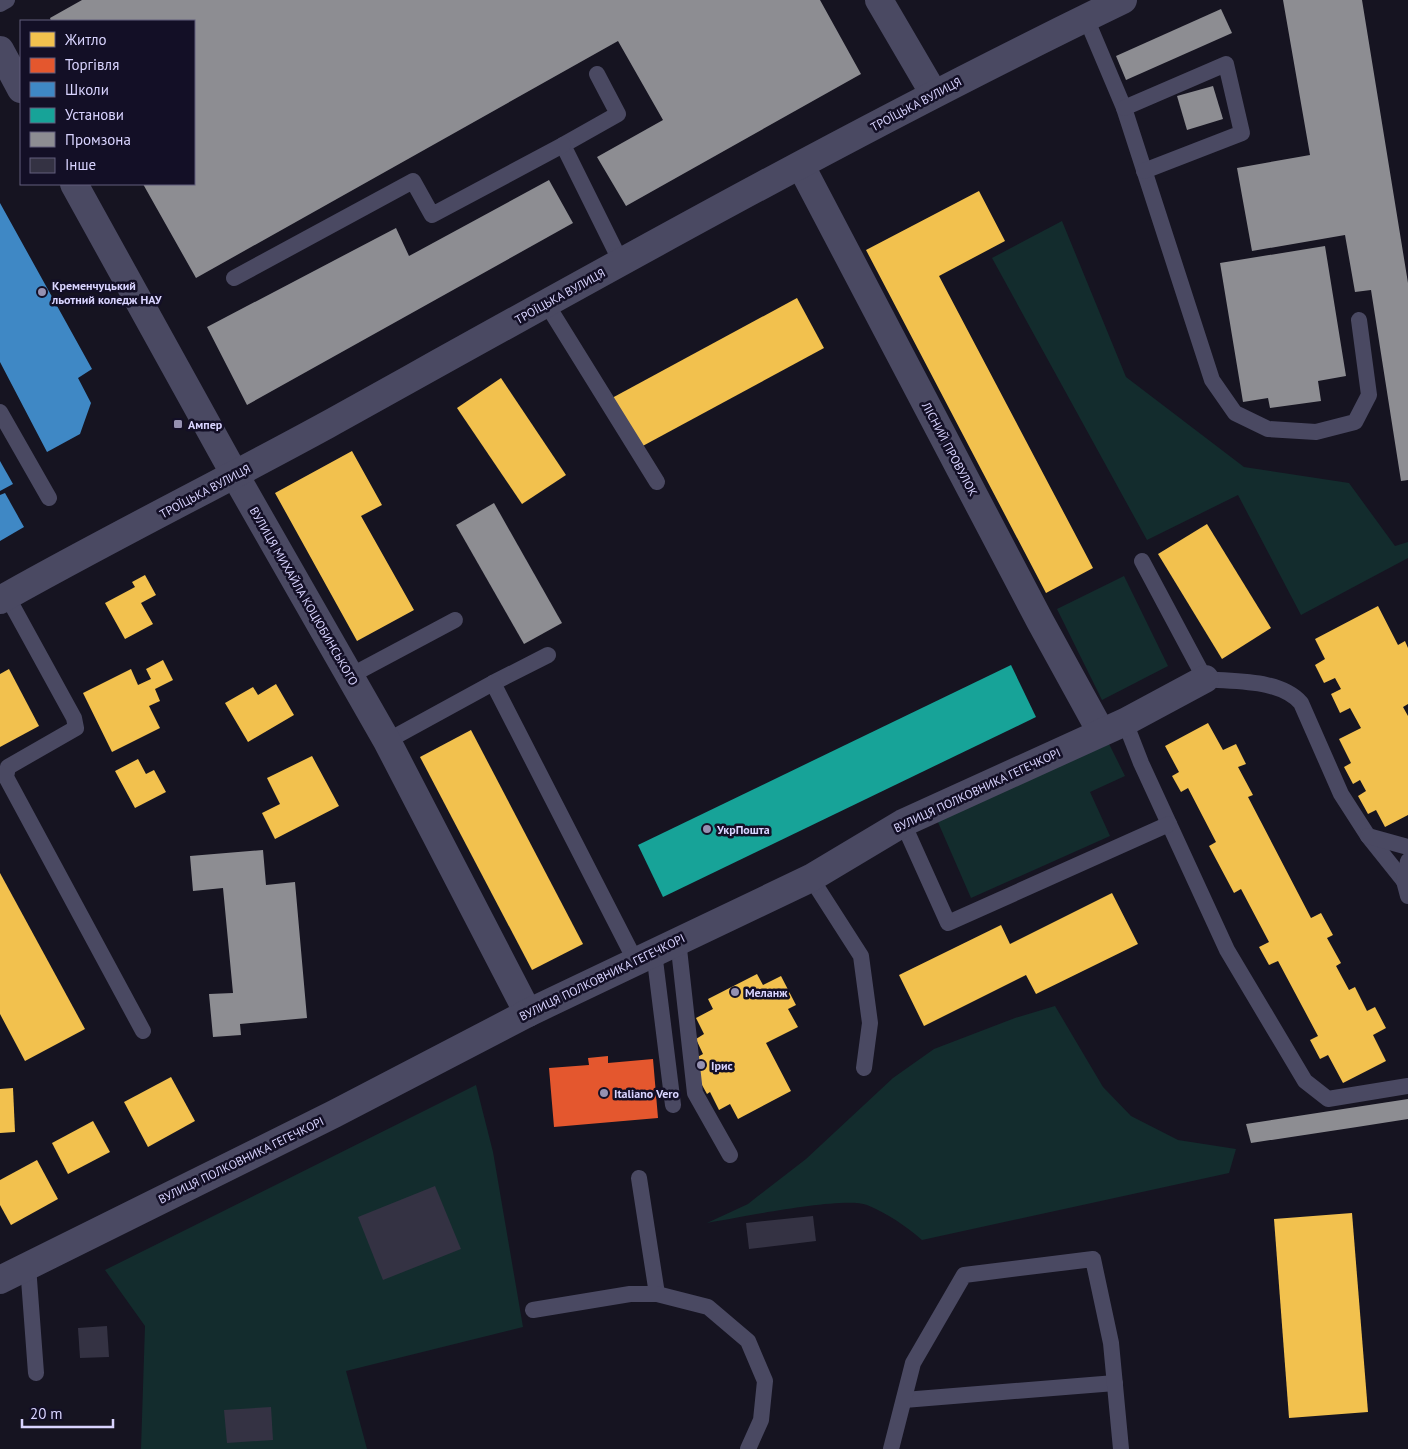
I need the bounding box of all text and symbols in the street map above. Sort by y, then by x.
legend [20,20,195,185]
text: Житло [64,30,107,49]
text: Торгівля [65,55,119,74]
street label: ТРОЇЦЬКА ВУЛИЦЯ [868,74,964,134]
text: Школи [65,80,109,99]
text: Установи [65,105,124,124]
text: Промзона [65,130,131,149]
text: Інше [65,155,96,174]
street label: ТРОЇЦЬКА ВУЛИЦЯ [512,265,608,327]
place label: Кременчуцький льотний коледж НАУ [51,278,162,307]
marker: Кременчуцький льотний коледж НАУ [36,286,48,298]
street label: ЛІСНИЙ ПРОВУЛОК [918,399,981,499]
place label: Ампер [188,417,223,432]
marker: Ампер [172,418,184,430]
street label: ТРОЇЦЬКА ВУЛИЦЯ [157,461,253,521]
street label: ВУЛИЦЯ МИХАЙЛА КОЦЮБИНСЬКОГО [247,504,361,688]
street label: ВУЛИЦЯ ПОЛКОВНИКА ГЕГЕЧКОРІ [891,745,1063,835]
place label: УкрПошта [716,822,770,837]
marker: УкрПошта [701,823,713,835]
street label: ВУЛИЦЯ ПОЛКОВНИКА ГЕГЕЧКОРІ [517,930,687,1024]
place label: Меланж [745,985,788,1000]
marker: Меланж [729,986,741,998]
place label: Ірис [711,1058,733,1073]
marker: Ірис [695,1059,707,1071]
place label: Italiano Vero [614,1086,680,1101]
marker: Italiano Vero [598,1087,610,1099]
street label: ВУЛИЦЯ ПОЛКОВНИКА ГЕГЕЧКОРІ [156,1113,326,1207]
scale bar [22,1396,114,1428]
text: 20 m [30,1404,63,1423]

